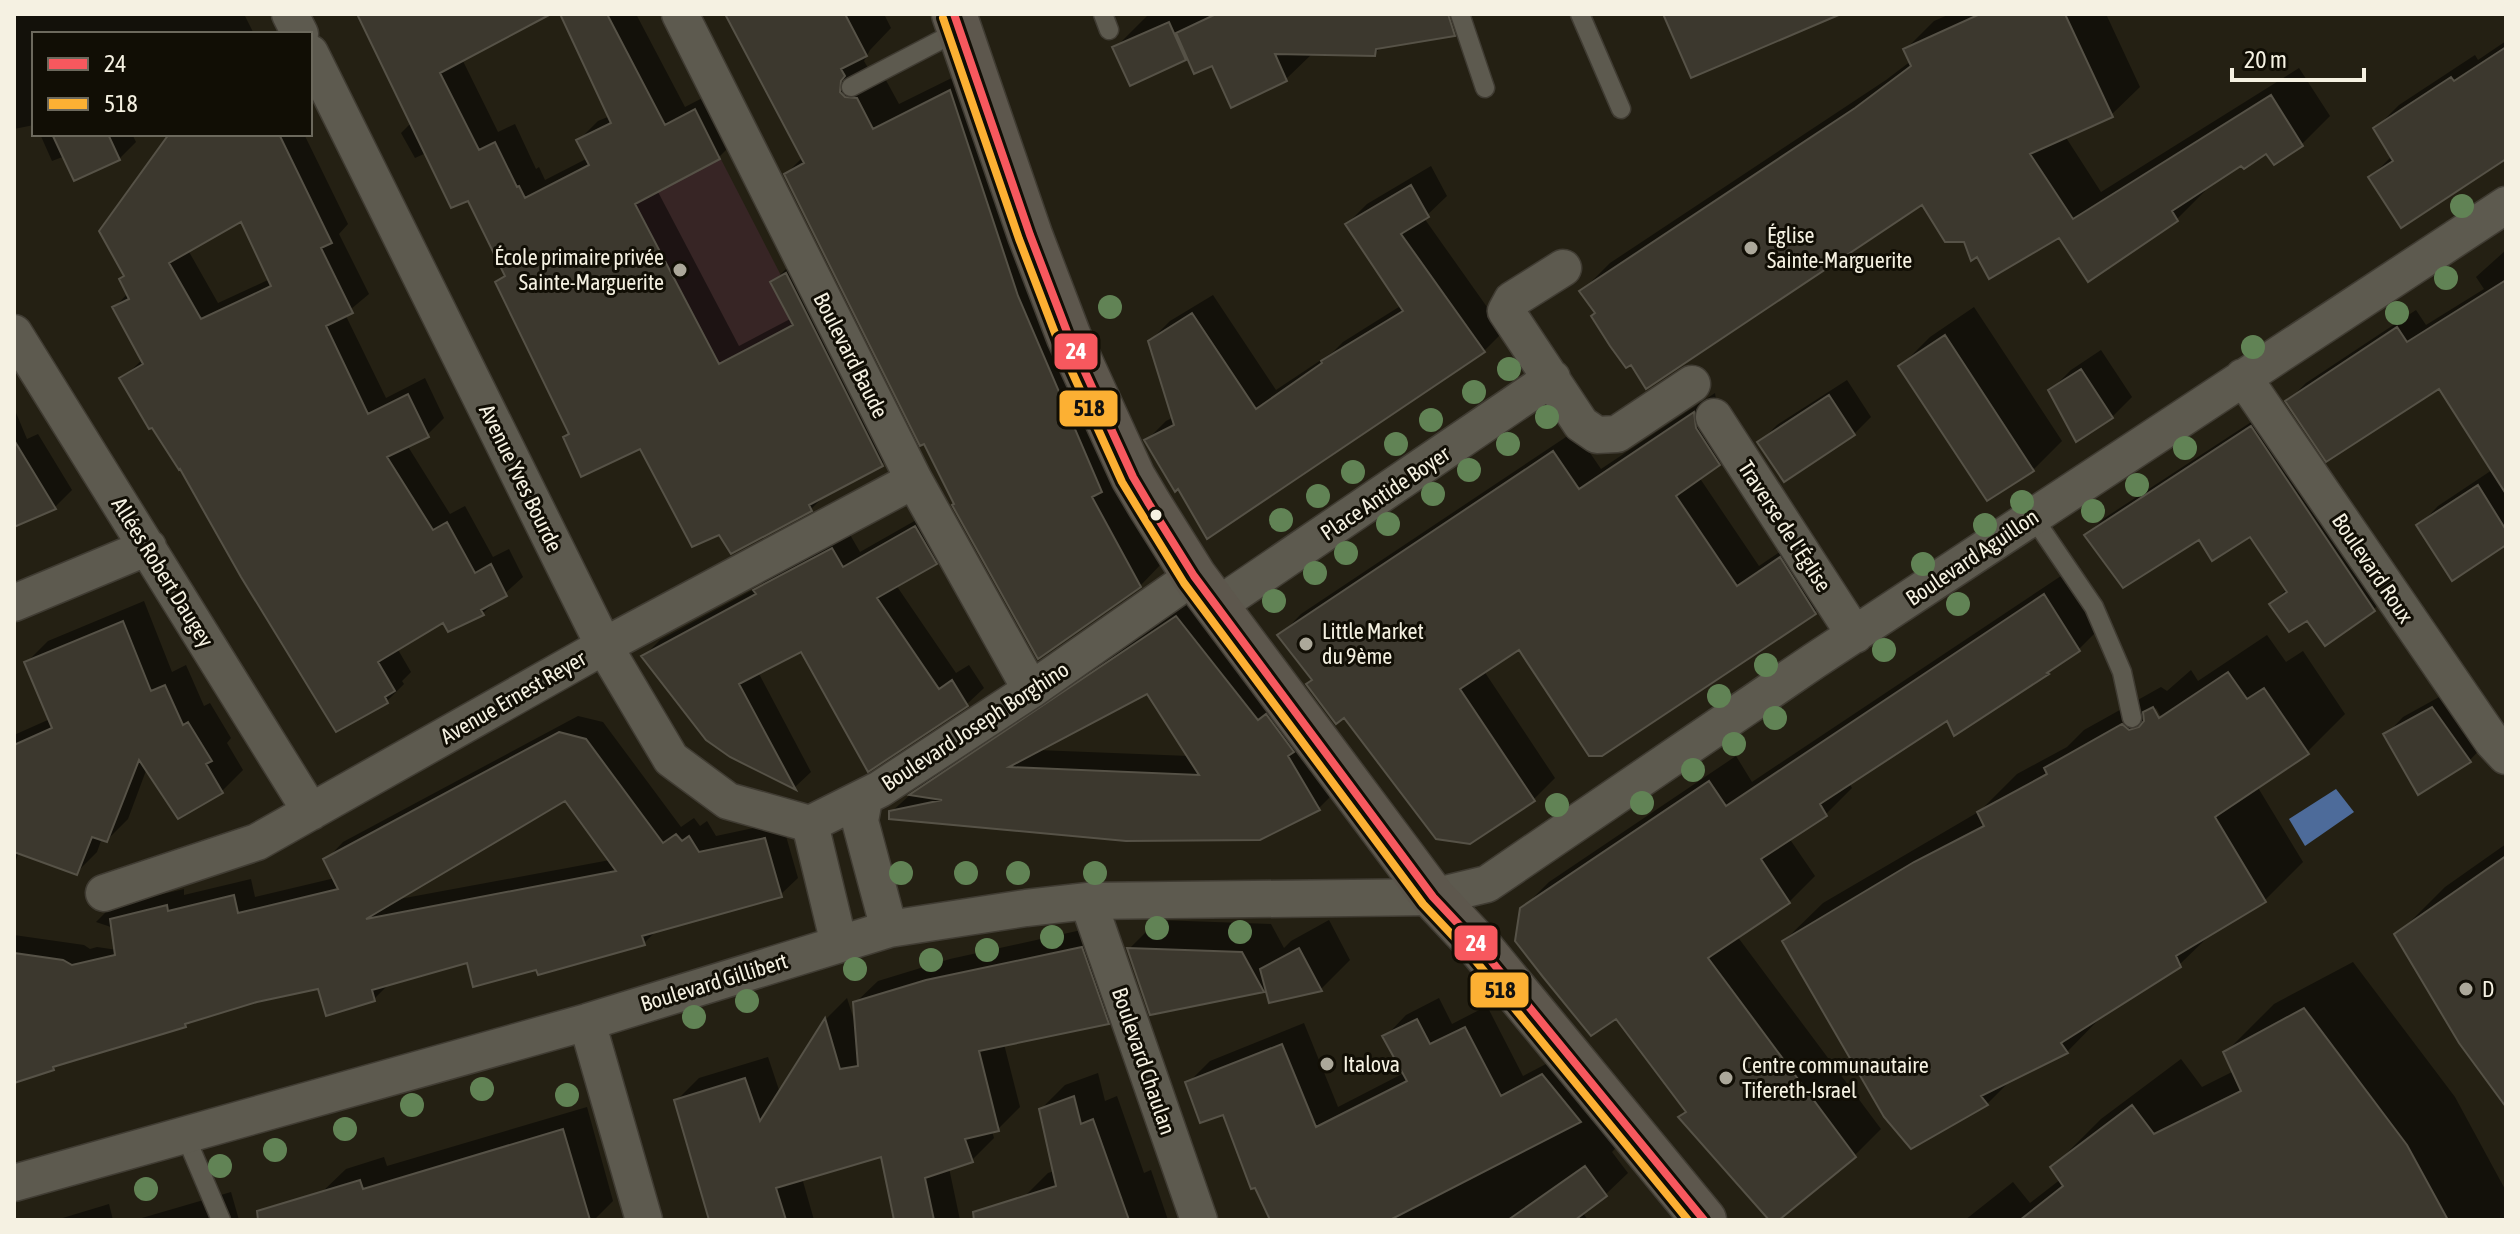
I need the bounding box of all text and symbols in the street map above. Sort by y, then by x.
legend [32,32,312,136]
scale bar [2232,32,2364,82]
text: 20 m [2244,46,2287,73]
text: 24 [104,50,127,77]
text: 518 [104,90,138,117]
place label: Église Sainte-Marguerite [1767,222,1912,273]
marker: Église Sainte-Marguerite [1742,239,1760,257]
place label: École primaire privée Sainte-Marguerite [494,244,664,295]
marker: École primaire privée Sainte-Marguerite [671,261,689,279]
street label: Boulevard Baude [808,288,894,422]
line badge: 24 [1053,332,1099,371]
text: 24 [1066,338,1086,364]
line badge: 518 [1058,389,1119,428]
text: 518 [1073,395,1105,421]
street label: Avenue Yves Bourde [474,400,568,556]
street label: Place Antide Boyer [1315,440,1455,546]
street label: Traverse de l'Église [1733,456,1837,596]
street label: Allées Robert Daugey [107,492,219,652]
street label: Boulevard Aguillon [1901,503,2043,611]
unlabelled marker [1148,507,1164,523]
street label: Boulevard Roux [2327,508,2419,628]
place label: Little Market du 9ème [1322,618,1424,669]
marker: Little Market du 9ème [1297,635,1315,653]
street label: Avenue Ernest Reyer [436,645,591,749]
street label: Boulevard Joseph Borghino [877,656,1073,796]
line badge: 24 [1453,924,1499,962]
text: 24 [1466,930,1486,956]
street label: Boulevard Gillibert [637,947,791,1017]
line badge: 518 [1469,971,1530,1009]
place label: D [2482,976,2494,1002]
text: 518 [1484,977,1516,1003]
marker: D [2457,980,2475,998]
street label: Boulevard Chaulan [1107,984,1181,1138]
place label: Italova [1343,1051,1400,1077]
place label: Centre communautaire Tifereth-Israel [1742,1052,1929,1103]
marker: Italova [1318,1055,1336,1073]
marker: Centre communautaire Tifereth-Israel [1717,1069,1735,1087]

